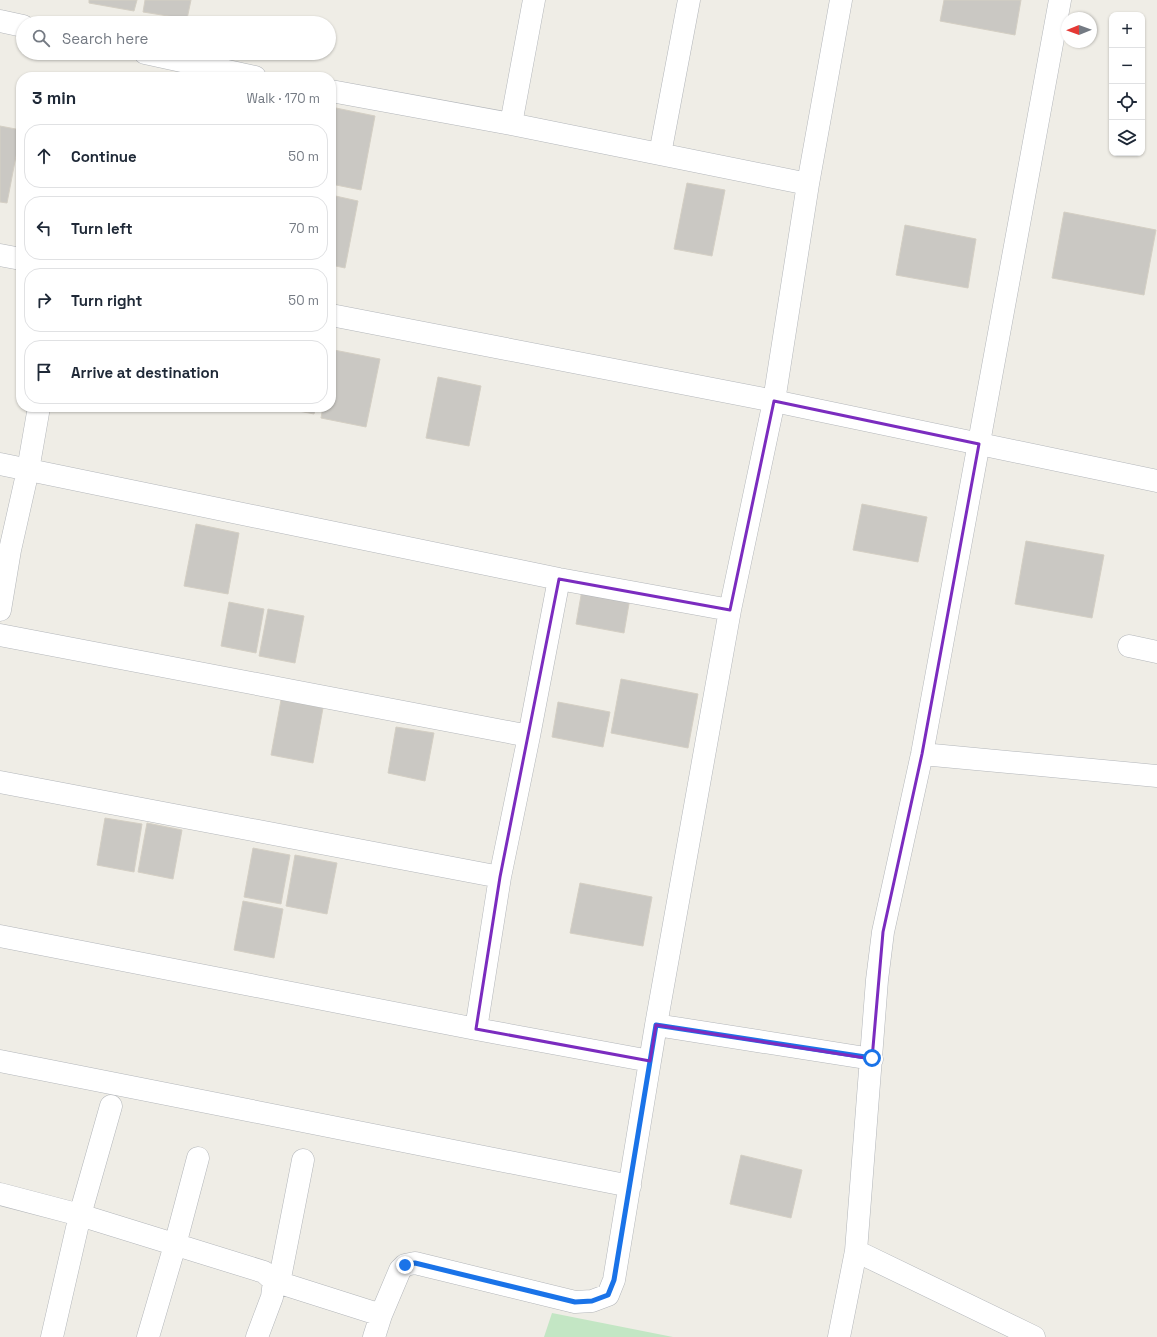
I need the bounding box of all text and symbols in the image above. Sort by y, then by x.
north arrow [1061,12,1097,48]
map controls [1109,12,1145,156]
button: + [1109,12,1145,48]
search box [16,16,336,60]
icon: search [30,27,52,49]
text: Search here [62,29,148,48]
button: − [1109,48,1145,84]
button: locate [1109,84,1145,120]
text: 3 min [32,87,76,109]
text: Walk · 170 m [246,90,320,107]
button: layers [1109,120,1145,156]
icon: ahead [33,145,55,167]
text: Continue [71,147,137,166]
text: 50 m [288,148,319,165]
icon: left [33,217,55,239]
text: Turn left [71,219,133,238]
text: 70 m [289,220,319,237]
icon: right [33,289,55,311]
text: Turn right [71,291,142,310]
text: 50 m [288,292,319,309]
icon: arrive [33,361,55,383]
text: Arrive at destination [71,363,219,382]
route start [863,1049,881,1067]
route end [396,1256,414,1274]

